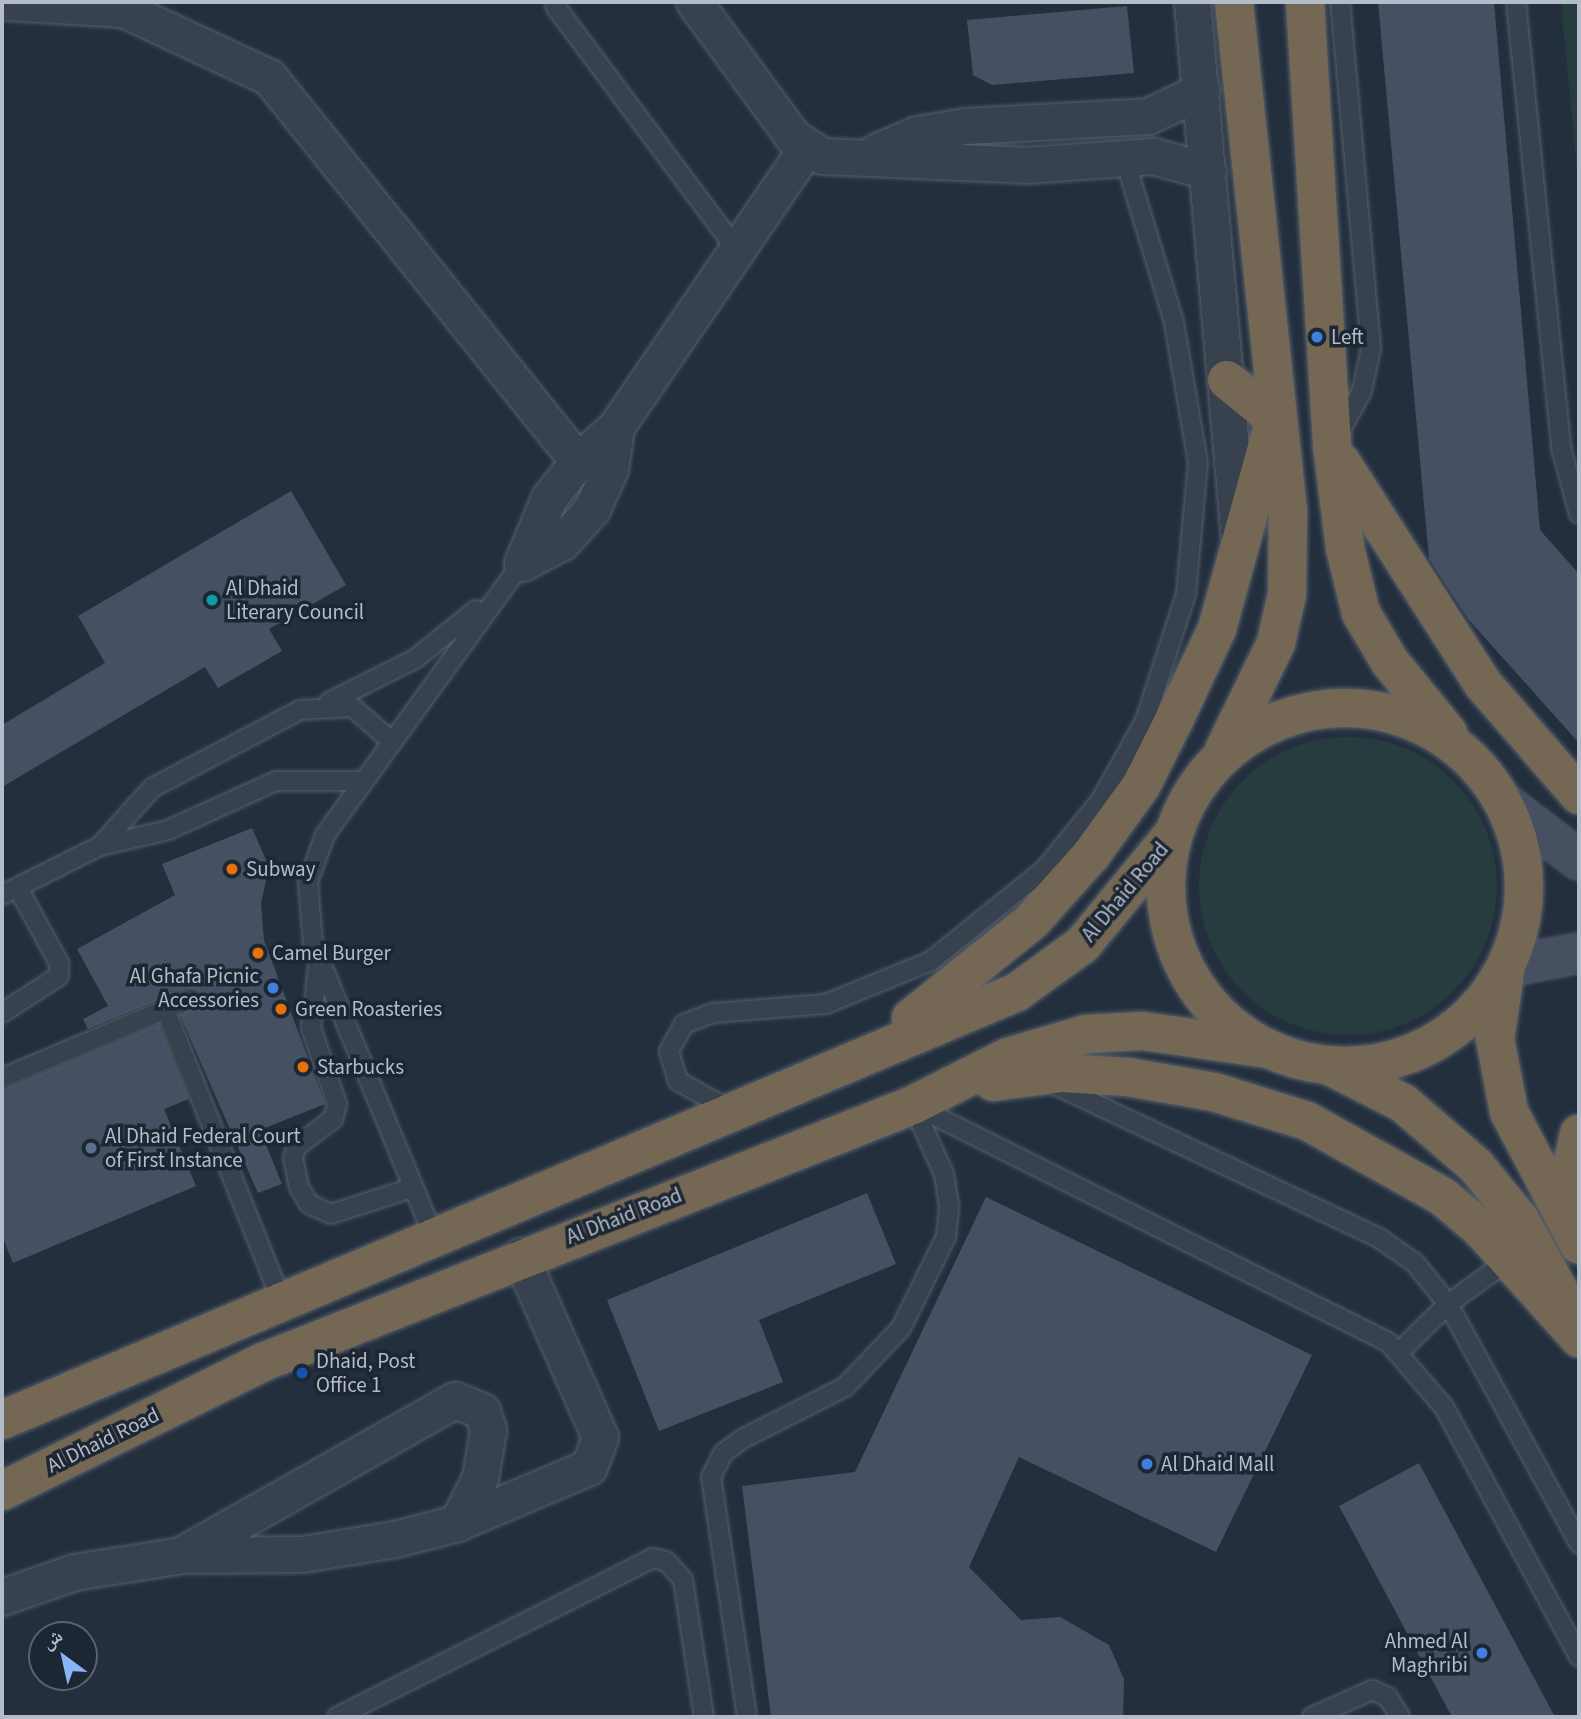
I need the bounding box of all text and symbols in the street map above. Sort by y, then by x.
place label: Left [1331,324,1364,350]
marker: Left [1309,329,1325,345]
place label: Al Dhaid Literary Council [226,575,364,625]
marker: Al Dhaid Literary Council [204,592,220,608]
street label: Al Dhaid Road [1076,837,1174,947]
place label: Subway [246,856,315,882]
marker: Subway [224,861,240,877]
place label: Camel Burger [272,940,391,966]
marker: Camel Burger [250,945,266,961]
place label: Al Ghafa Picnic Accessories [130,963,259,1013]
marker: Al Ghafa Picnic Accessories [265,980,281,996]
place label: Green Roasteries [295,996,442,1022]
marker: Green Roasteries [273,1001,289,1017]
place label: Starbucks [317,1054,404,1080]
marker: Starbucks [295,1059,311,1075]
place label: Al Dhaid Federal Court of First Instance [105,1123,301,1173]
marker: Al Dhaid Federal Court of First Instance [83,1140,99,1156]
street label: Al Dhaid Road [563,1182,685,1250]
place label: Dhaid, Post Office 1 [316,1348,415,1398]
marker: Dhaid, Post Office 1 [294,1365,310,1381]
street label: Al Dhaid Road [43,1402,163,1478]
place label: Al Dhaid Mall [1161,1451,1274,1477]
marker: Al Dhaid Mall [1139,1456,1155,1472]
north arrow [28,1621,98,1691]
text: ش [37,1623,68,1656]
place label: Ahmed Al Maghribi [1385,1628,1468,1678]
marker: Ahmed Al Maghribi [1474,1645,1490,1661]

